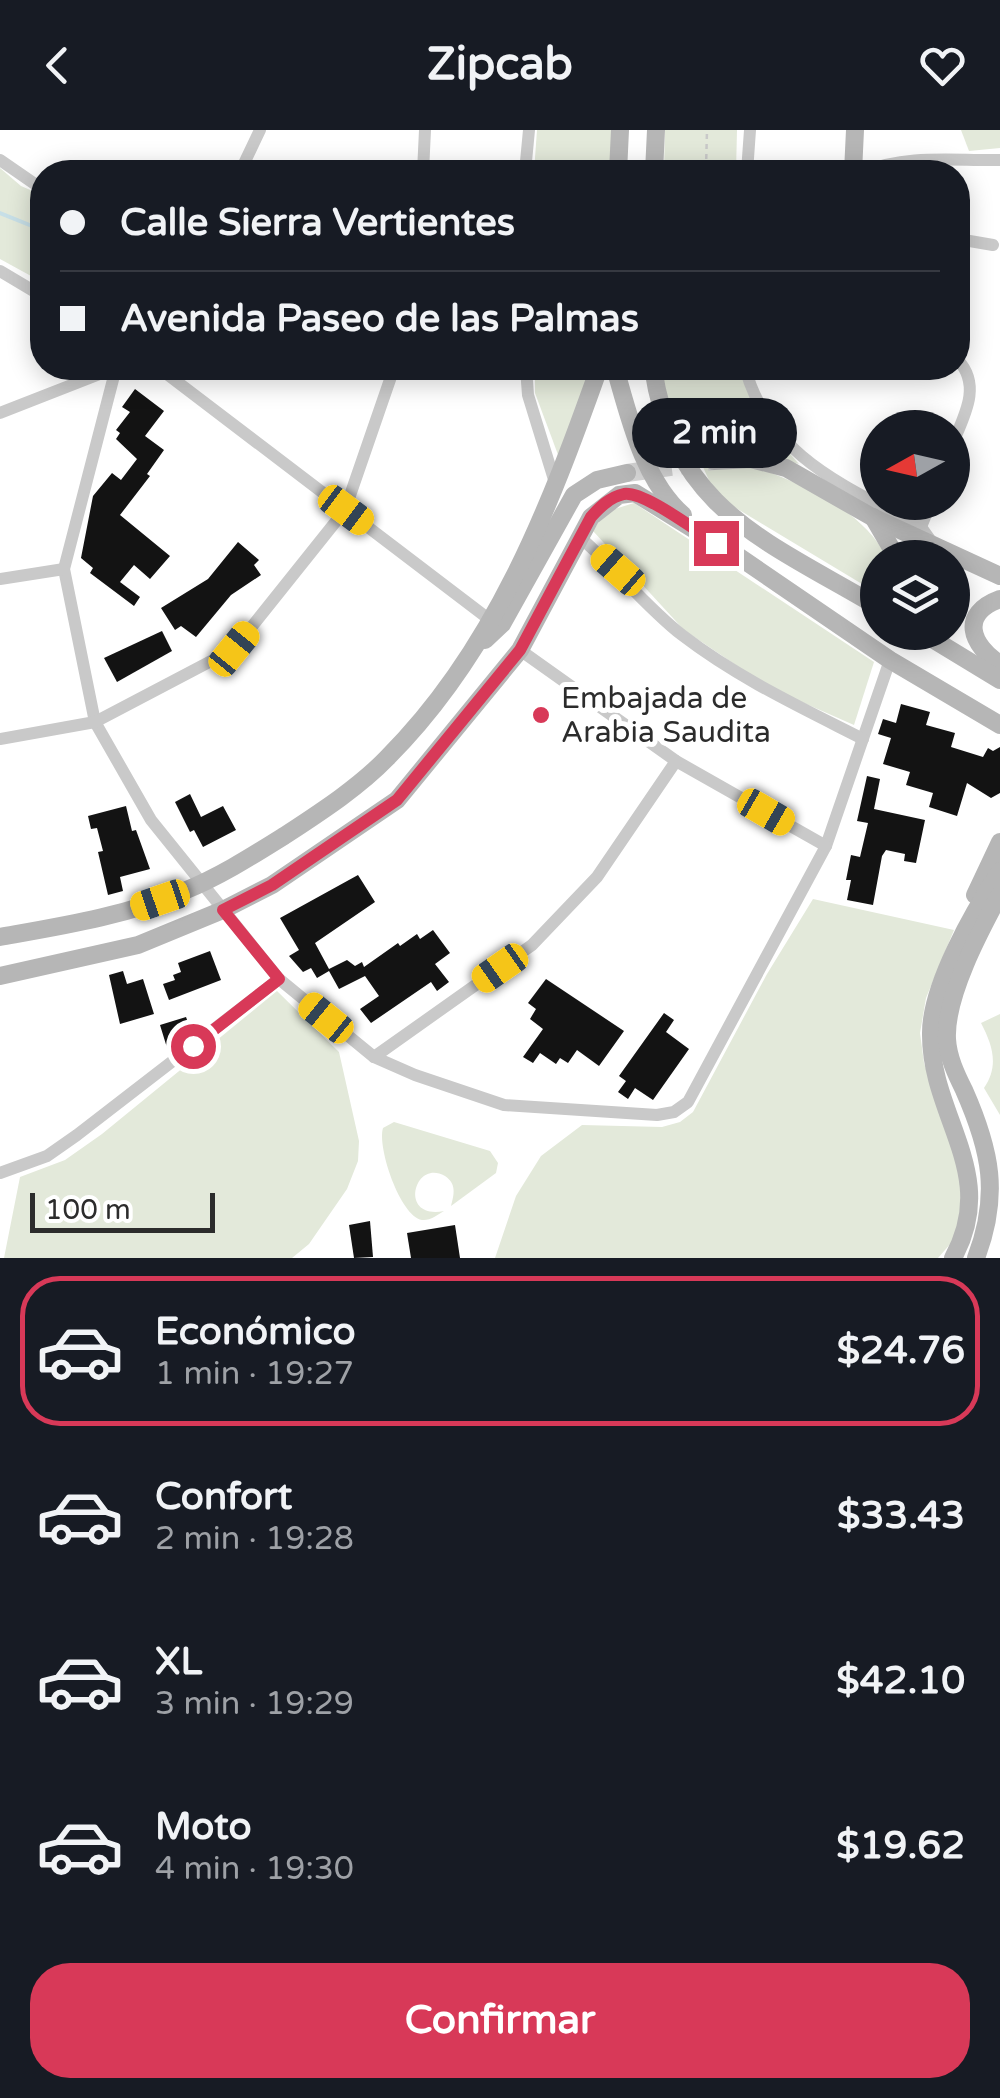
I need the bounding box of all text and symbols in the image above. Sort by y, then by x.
icon: back [30,38,85,93]
text: Zipcab [427,38,573,92]
icon: heart [915,38,970,93]
text: Calle Sierra Vertientes [120,200,515,246]
text: Avenida Paseo de las Palmas [120,296,639,342]
callout: 2 min [634,398,798,468]
north arrow [860,410,970,520]
map controls [860,410,970,650]
text: 2 min [672,414,757,452]
car [313,480,379,540]
route end [694,521,739,566]
car [586,539,650,601]
button: layers [860,540,970,650]
car [203,616,265,682]
place label: Embajada de Arabia Saudita [561,680,771,751]
marker: Embajada de Arabia Saudita [530,704,552,726]
car [733,784,799,840]
car [127,876,193,924]
car [467,939,533,997]
car [293,987,359,1049]
route start [171,1024,216,1069]
scale bar [30,1188,215,1232]
text: 100 m [45,1193,131,1227]
icon: car [35,1306,125,1396]
text: Económico [155,1309,356,1355]
text: $24.76 [837,1328,965,1374]
text: 1 min · 19:27 [155,1355,354,1393]
icon: car [35,1471,125,1561]
text: Confort [155,1474,292,1520]
text: $33.43 [837,1493,965,1539]
text: 2 min · 19:28 [155,1520,354,1558]
icon: car [35,1636,125,1726]
text: XL [155,1639,202,1685]
text: $42.10 [836,1658,965,1704]
text: 3 min · 19:29 [155,1685,354,1723]
icon: car [35,1801,125,1891]
text: Moto [155,1804,251,1850]
text: $19.62 [836,1823,965,1869]
text: 4 min · 19:30 [155,1850,354,1888]
button: Confirmar [30,1963,970,2078]

